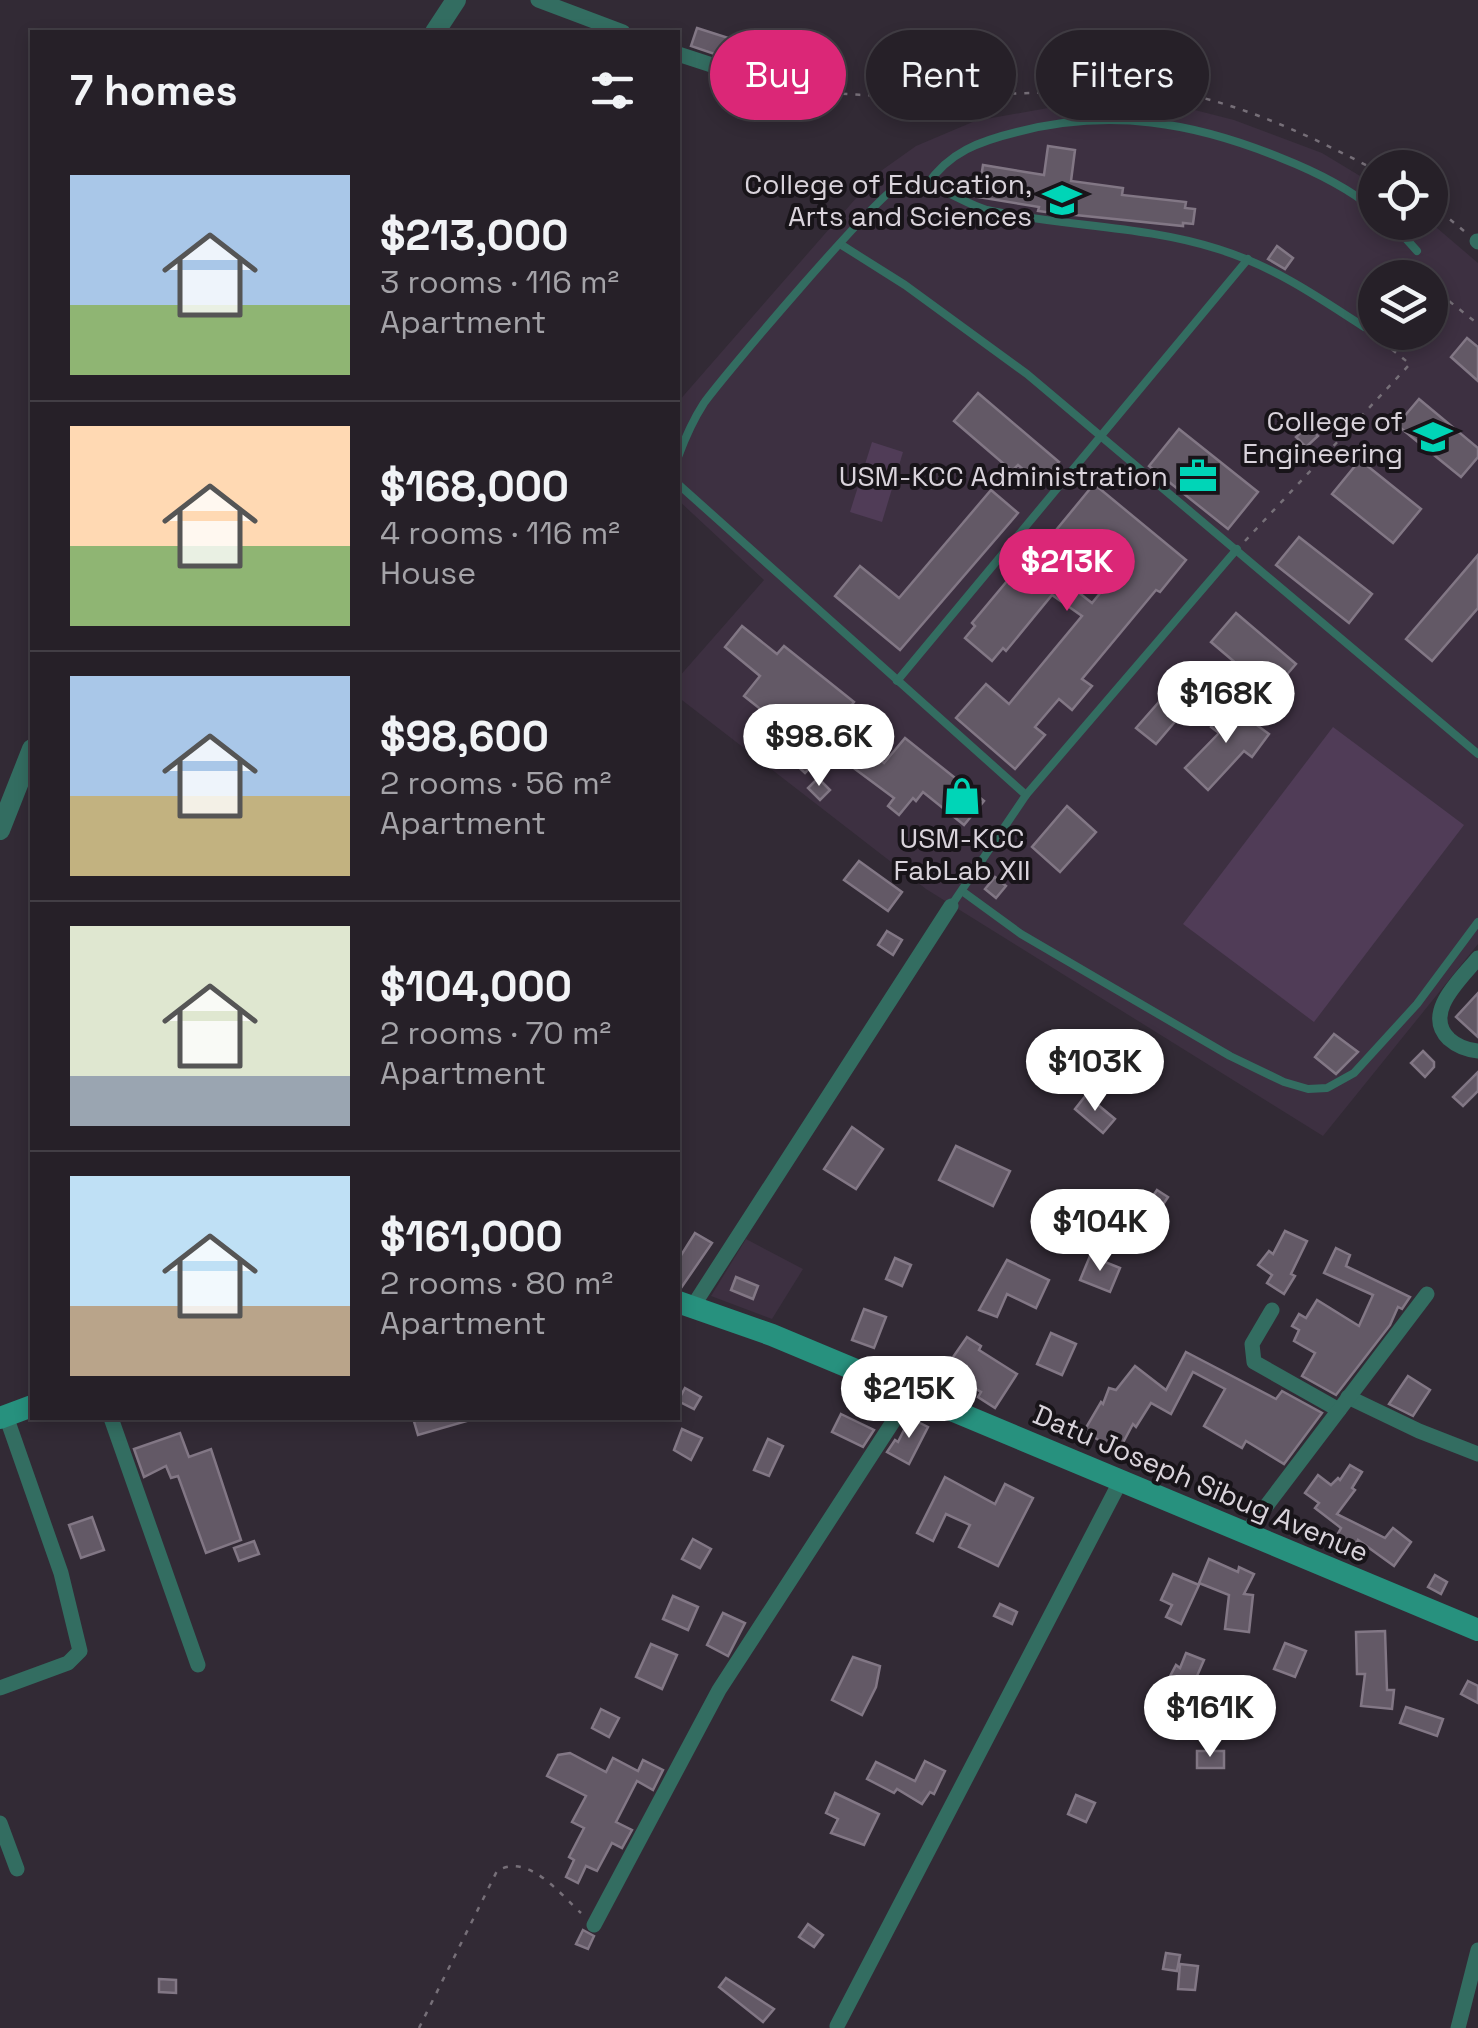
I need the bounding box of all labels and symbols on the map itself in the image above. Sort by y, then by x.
place label: College of Education, Arts and Sciences [744,166,1032,234]
school or university icon: College of Education, Arts and Sciences [1041,179,1083,221]
place label: College of Engineering [1242,403,1403,471]
school or university icon: College of Engineering [1412,416,1454,458]
office icon: USM-KCC Administration [1177,455,1219,497]
place label: USM-KCC Administration [839,458,1168,494]
pin: $213K [997,529,1137,614]
pin: $168K [1156,661,1296,746]
pin: $98.6K [738,704,900,789]
shop icon: USM-KCC FabLab XII [941,775,983,817]
place label: USM-KCC FabLab XII [893,820,1031,888]
pin: $103K [1025,1029,1165,1114]
pin: $104K [1030,1189,1170,1274]
pin: $215K [839,1356,979,1441]
street label: Datu Joseph Sibug Avenue [1028,1396,1374,1570]
pin: $161K [1140,1675,1280,1760]

